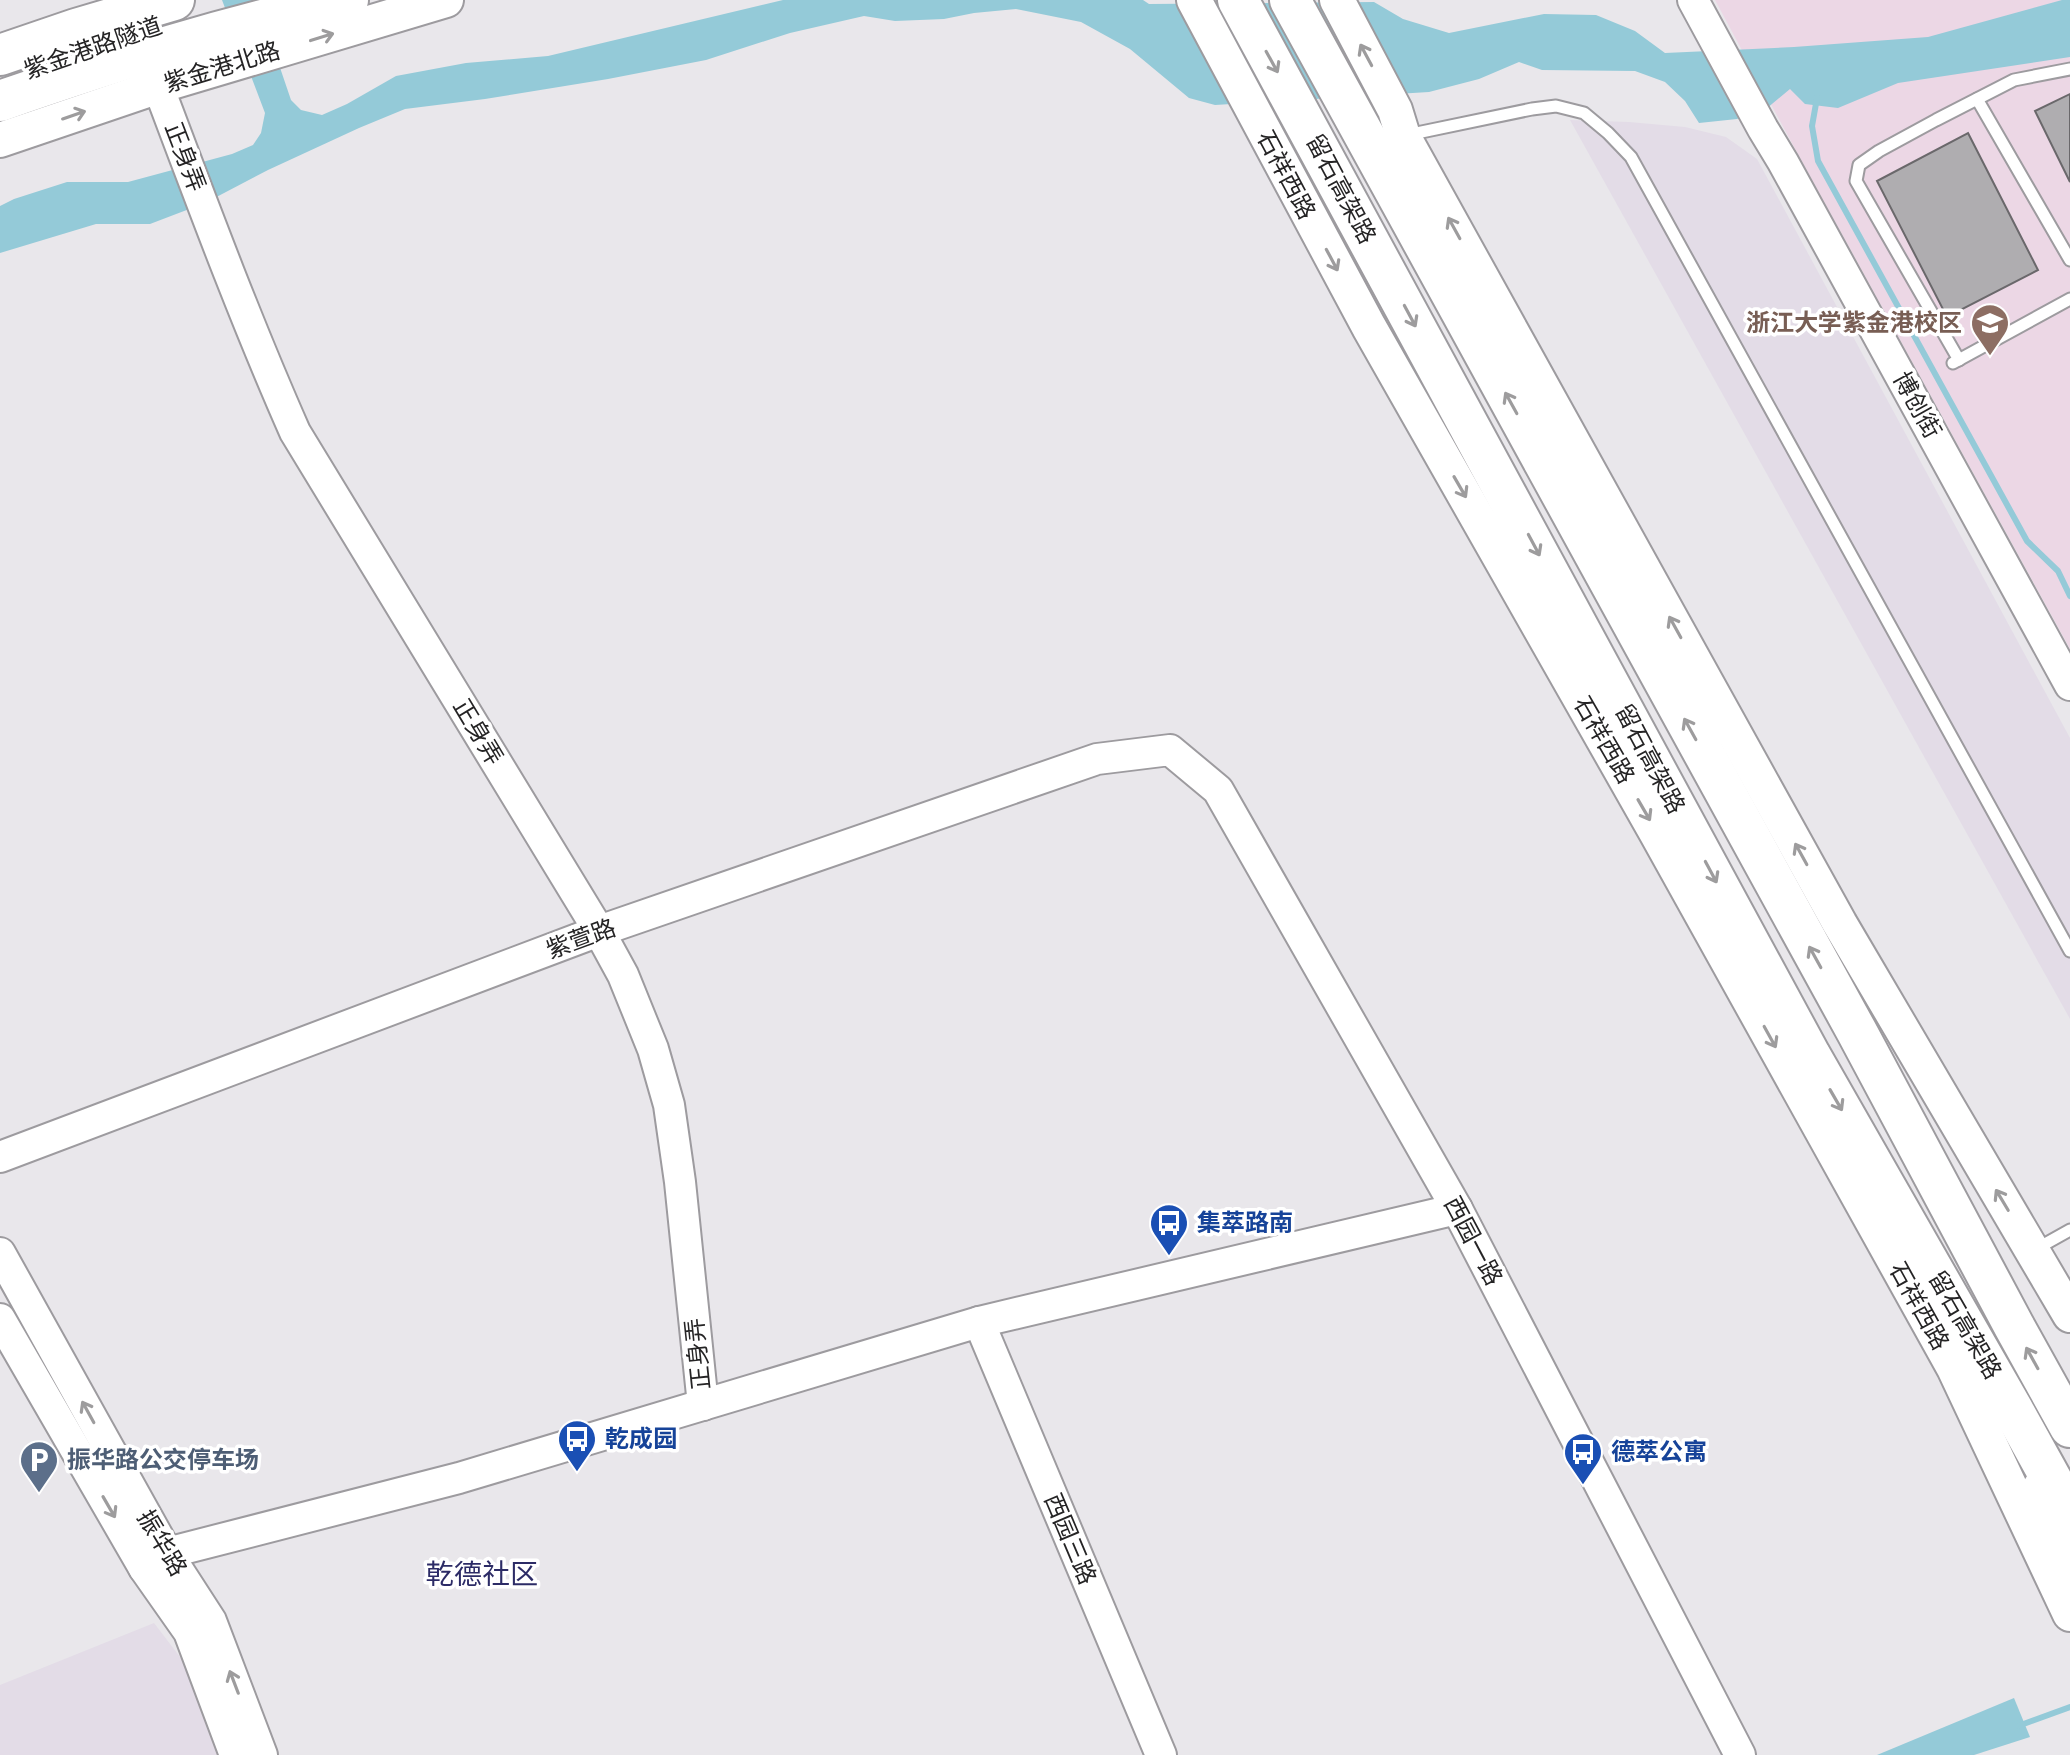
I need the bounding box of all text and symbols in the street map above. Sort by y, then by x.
street label: 紫金港路隧道 [20,11,166,85]
one-way arrow [309,29,334,43]
street label: 紫金港北路 [161,36,283,98]
one-way arrow [1358,44,1374,67]
one-way arrow [1265,50,1280,74]
one-way arrow [61,106,86,121]
street label: 正身弄 [159,118,211,196]
street label: 石祥西路 [1251,126,1321,224]
street label: 留石高架路 [1300,129,1382,249]
one-way arrow [1446,217,1462,240]
one-way arrow [1325,248,1341,272]
school or university icon: 浙江大学紫金港校区 [1969,302,2011,357]
one-way arrow [1402,304,1418,327]
place label: 浙江大学紫金港校区 [1746,309,1962,337]
street label: 博创街 [1887,367,1947,443]
one-way arrow [1503,392,1519,415]
one-way arrow [1452,475,1468,498]
one-way arrow [1527,532,1542,556]
one-way arrow [1667,615,1682,639]
street label: 石祥西路 [1568,691,1640,789]
street label: 正身弄 [447,694,509,770]
street label: 留石高架路 [1609,699,1691,819]
one-way arrow [1682,718,1698,742]
one-way arrow [1636,798,1652,821]
one-way arrow [1793,843,1809,866]
one-way arrow [1704,859,1720,883]
street label: 紫萱路 [542,914,620,964]
one-way arrow [1807,946,1823,969]
one-way arrow [1763,1025,1779,1049]
one-way arrow [1828,1088,1844,1111]
one-way arrow [1994,1189,2010,1212]
street label: 西园一路 [1438,1192,1508,1290]
bus stop icon: 集萃路南 [1148,1202,1190,1257]
place label: 集萃路南 [1197,1209,1293,1237]
street label: 石祥西路 [1883,1257,1955,1355]
street label: 留石高架路 [1923,1266,2007,1384]
street label: 正身弄 [680,1317,716,1391]
one-way arrow [2024,1347,2039,1371]
one-way arrow [80,1401,96,1424]
bus stop icon: 乾成园 [556,1418,598,1473]
place label: 乾成园 [605,1425,677,1453]
bus stop icon: 德萃公寓 [1562,1431,1604,1486]
place label: 德萃公寓 [1611,1438,1707,1466]
parking icon: 振华路公交停车场 [18,1439,60,1494]
place label: 振华路公交停车场 [67,1446,259,1474]
street label: 西园三路 [1038,1489,1102,1589]
one-way arrow [101,1495,117,1518]
street label: 振华路 [131,1505,193,1581]
district label: 乾德社区 [426,1558,538,1591]
one-way arrow [226,1670,240,1695]

